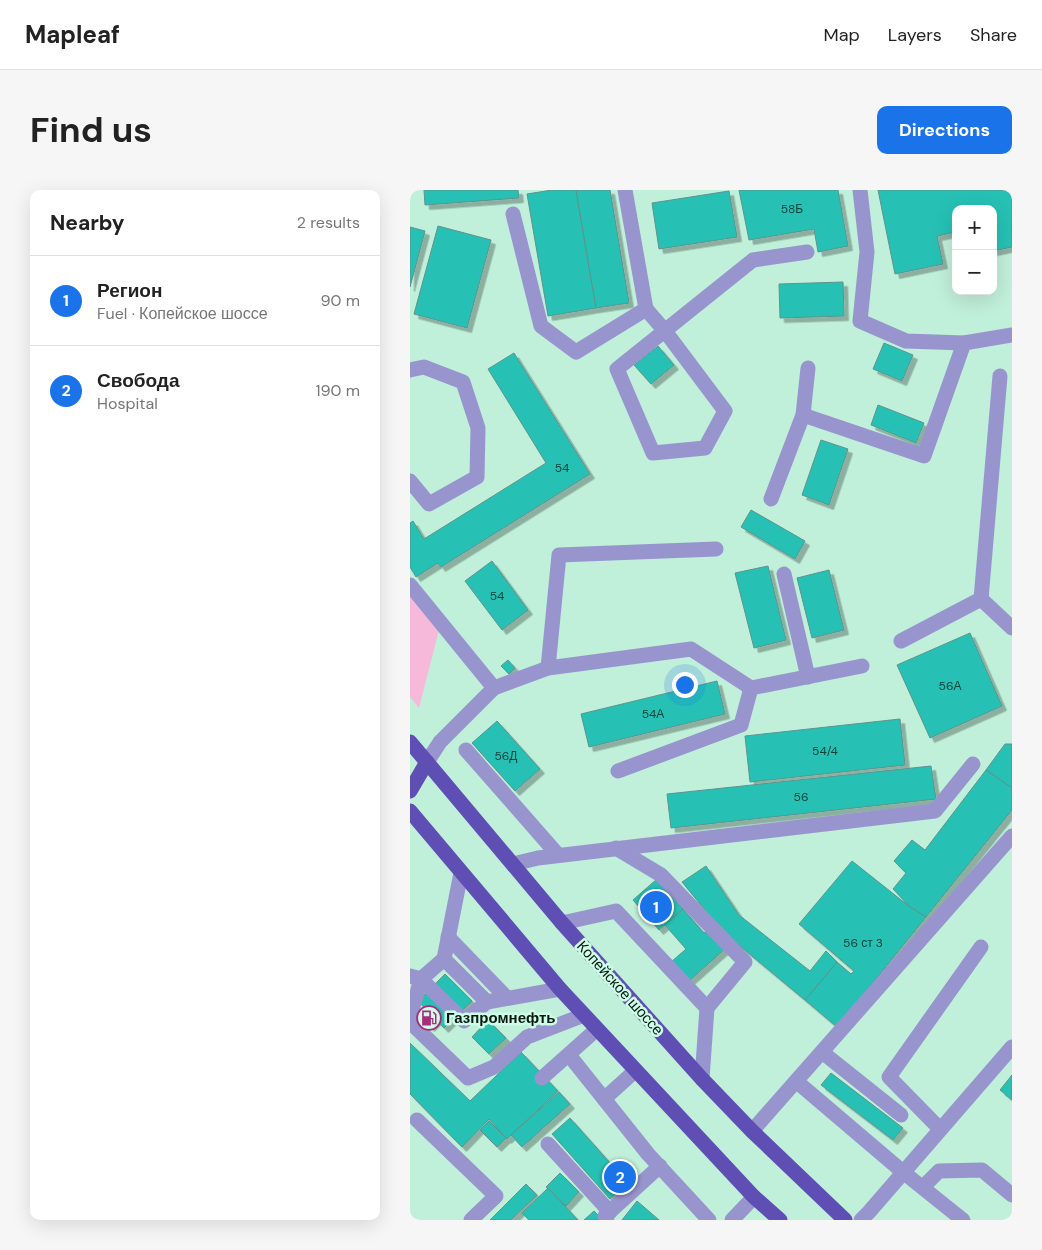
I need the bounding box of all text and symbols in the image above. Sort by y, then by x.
text: Mapleaf [25,19,120,50]
text: Map [824,23,860,47]
text: Layers [888,23,942,47]
text: Share [970,23,1017,47]
button: Directions [877,106,1012,154]
text: Find us [30,107,152,153]
house number: 58Б [781,201,803,217]
map controls [952,205,997,295]
button: + [952,205,997,250]
text: Nearby [50,209,124,237]
text: 2 results [297,212,360,233]
button: − [952,250,997,295]
text: Регион [97,278,162,303]
text: 1 [63,290,69,311]
text: 90 m [320,290,360,311]
text: Fuel · Копейское шоссе [97,303,268,324]
text: Свобода [97,368,179,393]
text: 2 [61,380,71,401]
text: 190 m [316,380,360,401]
text: Hospital [97,393,158,414]
house number: 54 [555,460,569,476]
house number: 54 [490,588,504,604]
your location [672,672,698,698]
house number: 56А [939,678,961,694]
house number: 54А [642,706,664,722]
house number: 54/4 [812,743,838,759]
house number: 56Д [495,748,517,764]
house number: 56 [794,789,808,805]
pin: 1 [640,888,672,926]
house number: 56 ст 3 [843,935,883,951]
street label: Копейское шоссе [572,937,668,1039]
fuel station icon: Газпромнефть [416,1005,442,1031]
place label: Газпромнефть [446,1008,555,1028]
pin: 2 [604,1158,636,1196]

